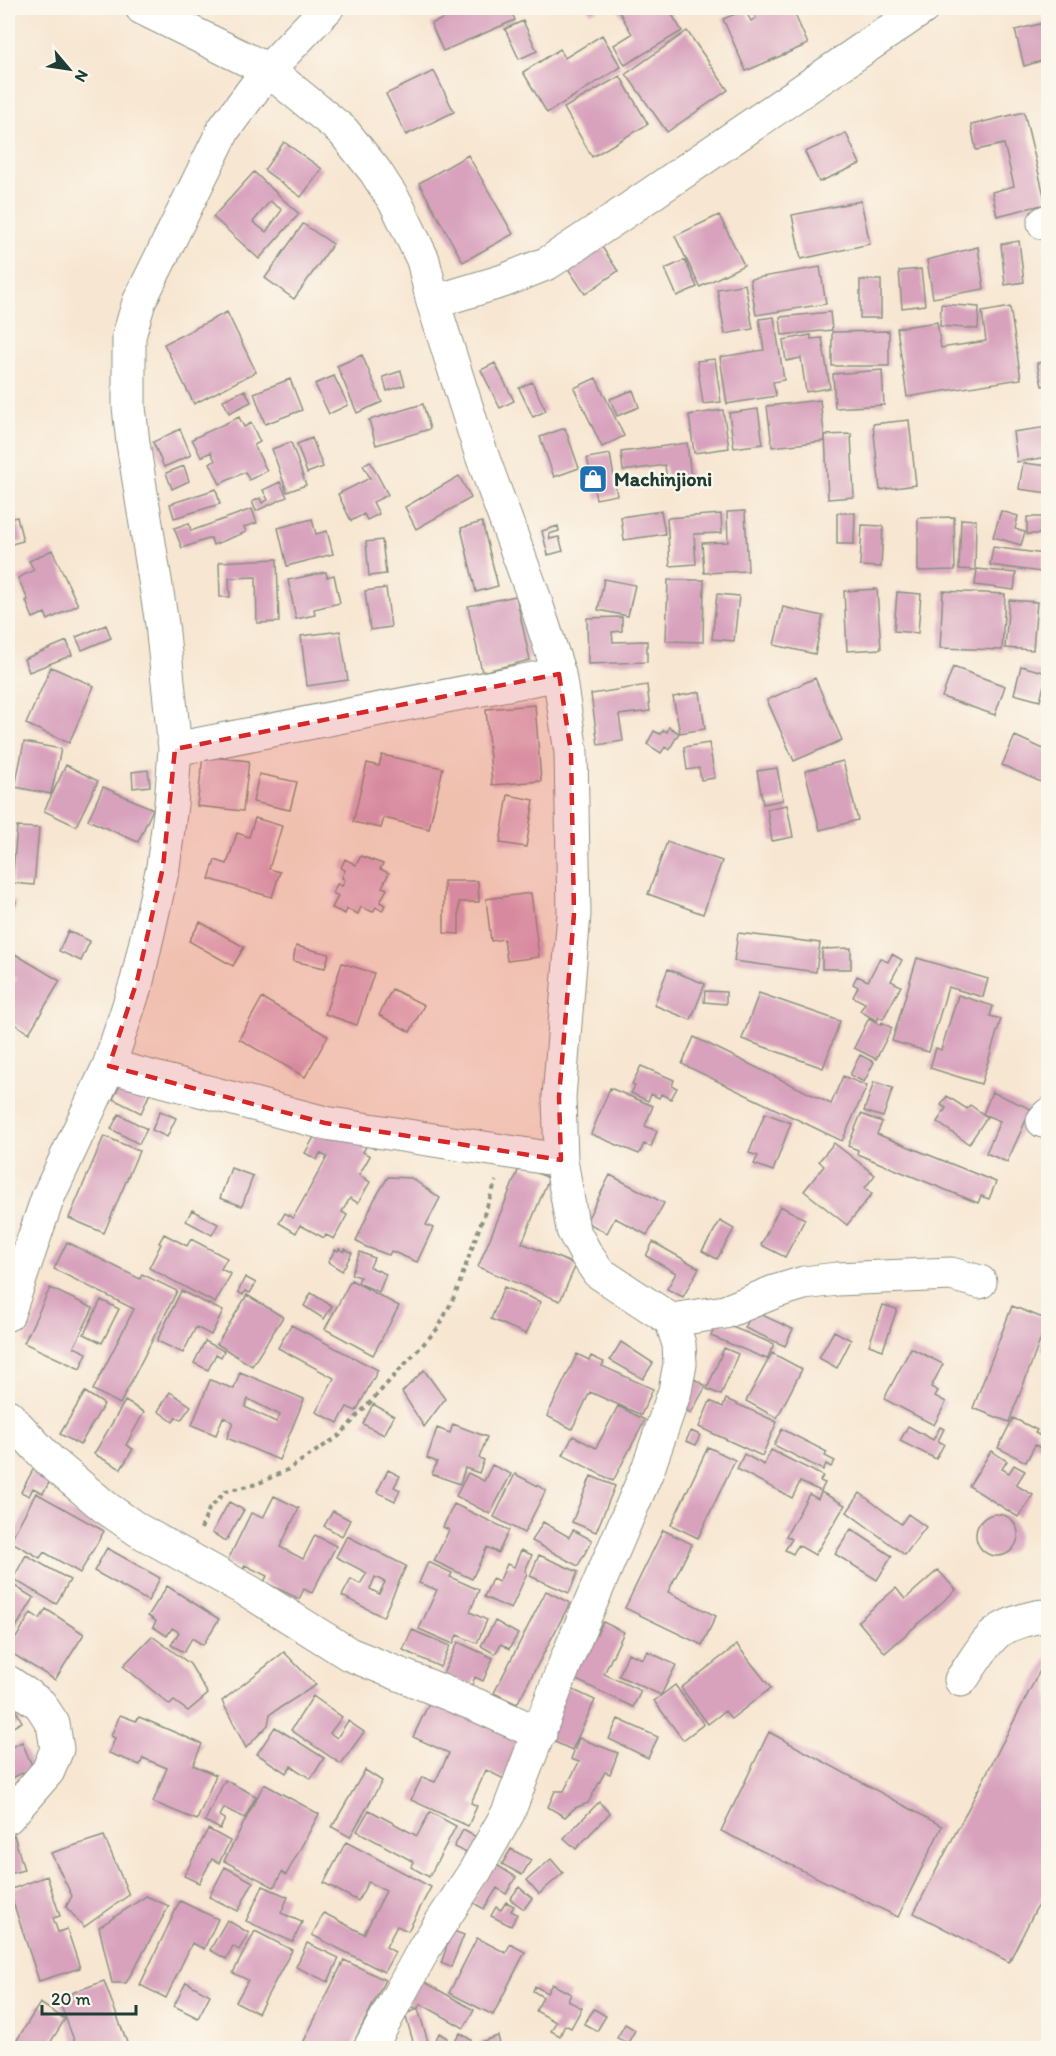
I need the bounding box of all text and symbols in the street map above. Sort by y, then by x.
north arrow [39,39,99,99]
text: N [71,67,93,85]
shop icon: Machinjioni [577,463,609,495]
place label: Machinjioni [614,467,712,492]
scale bar [42,1978,136,2016]
text: 20 m [51,1988,91,2010]

